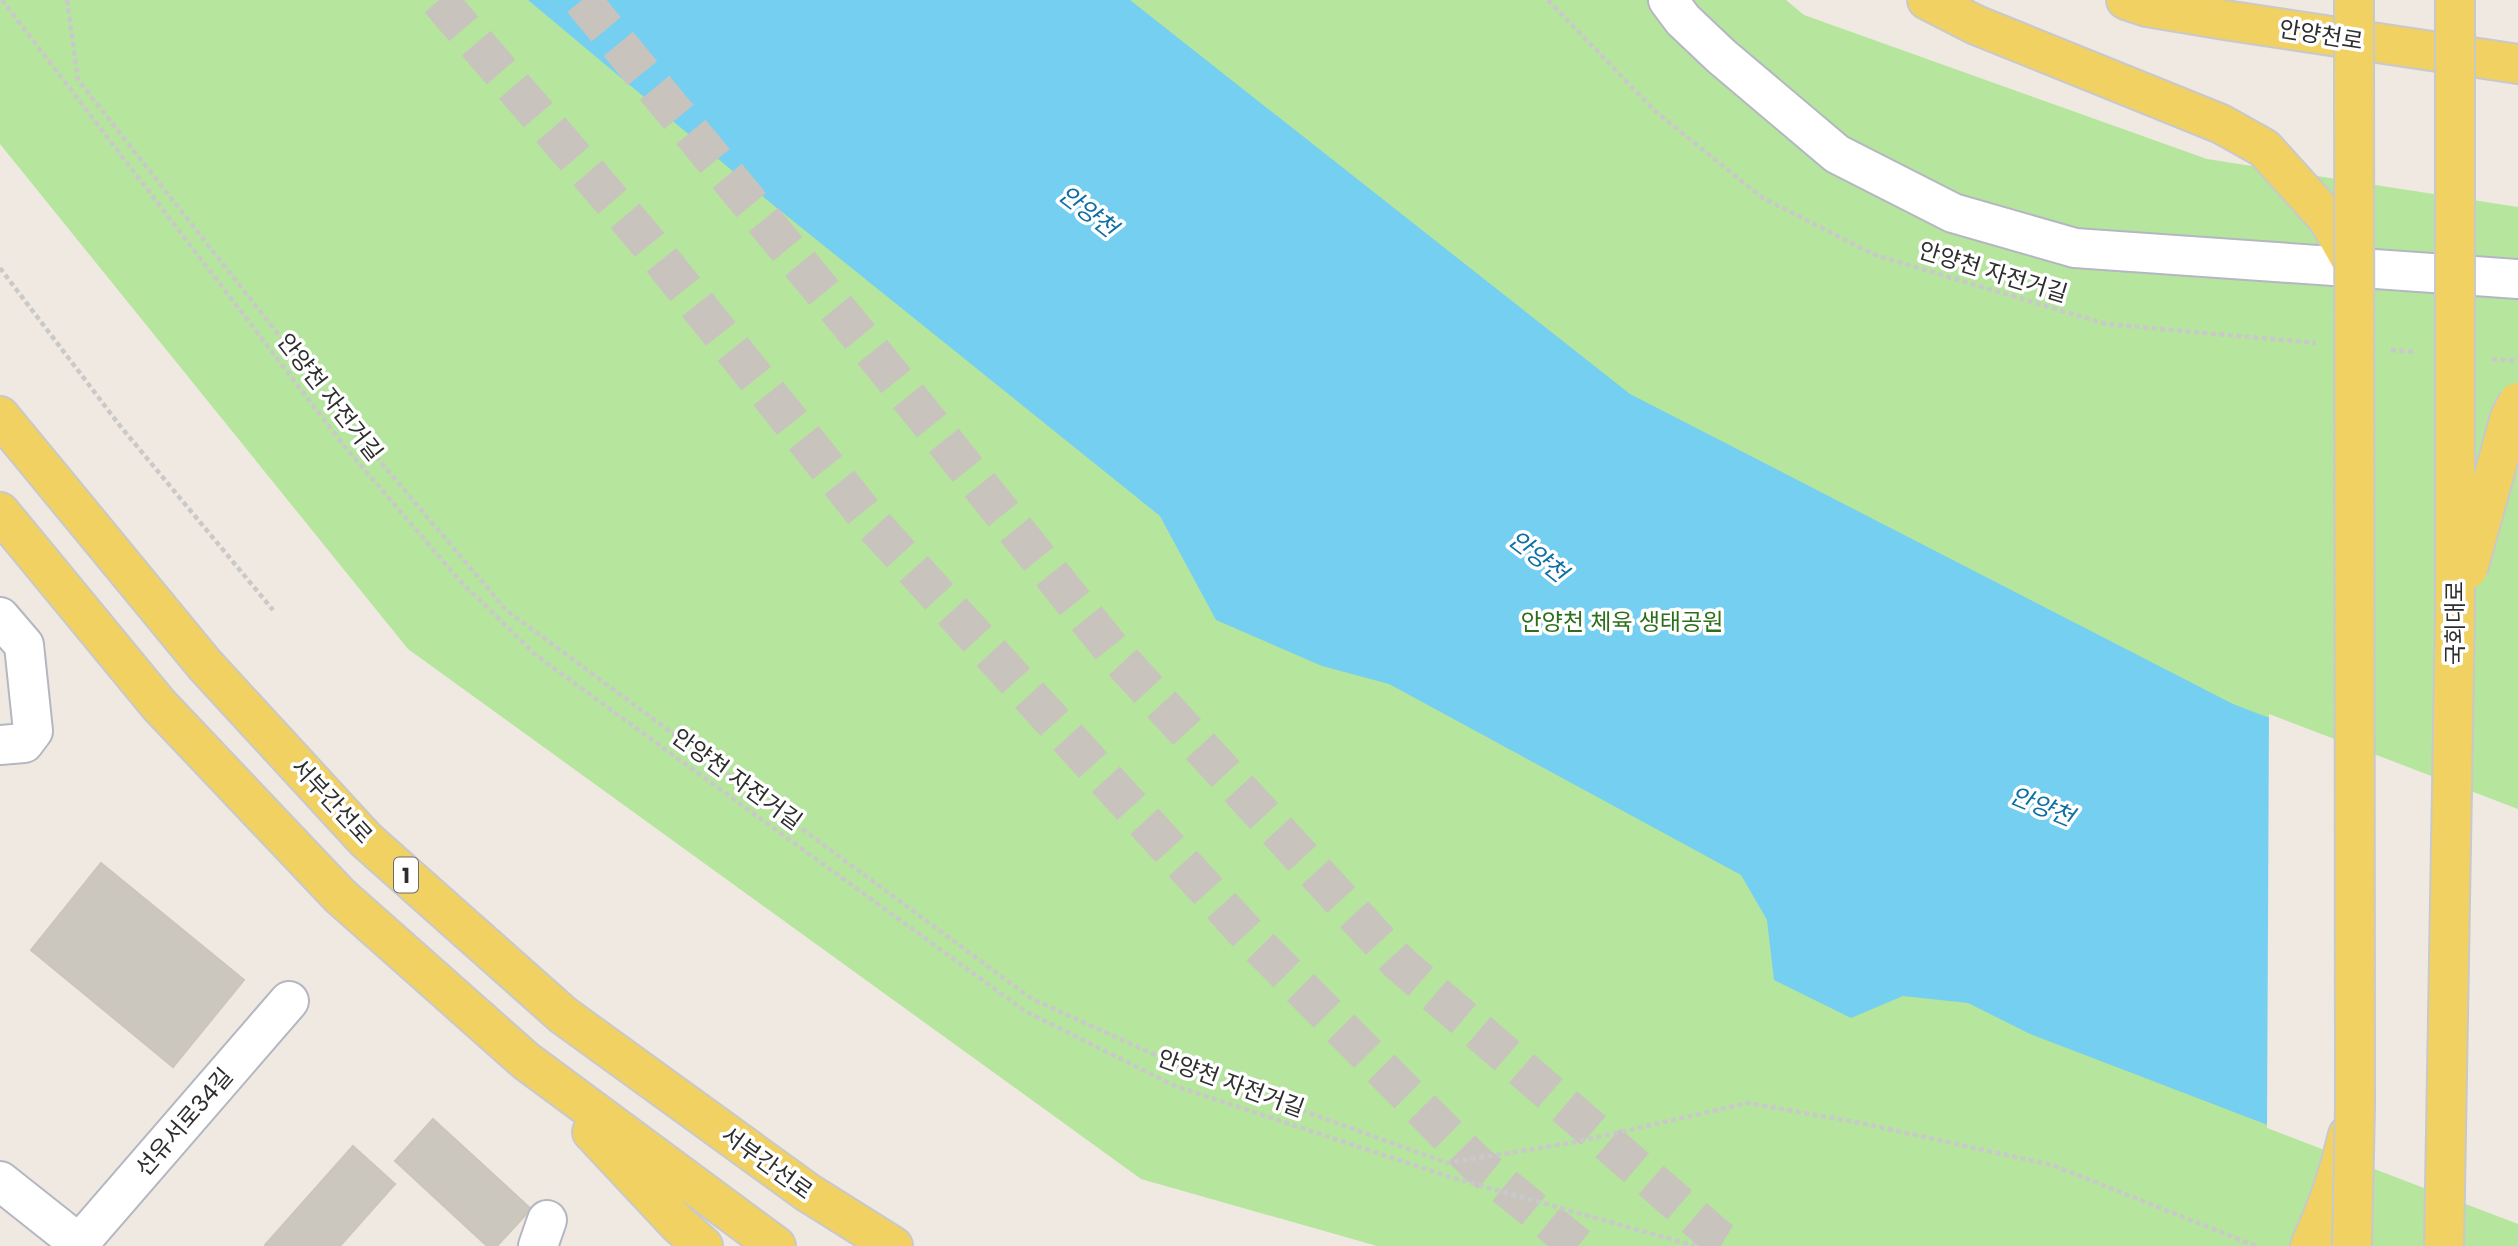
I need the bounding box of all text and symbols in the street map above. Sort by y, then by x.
street label: 안양천로 [2277,13,2365,57]
water label: 안양천 [1052,178,1127,246]
street label: 안양천 자전거길 [1915,234,2071,310]
street label: 안양천 자전거길 [270,326,390,468]
water label: 안양천 [1502,523,1577,591]
street label: 국회대로 [2439,581,2471,665]
park label: 안양천 체육 생태공원 [1521,606,1723,638]
street label: 안양천 자전거길 [665,721,809,837]
street label: 서부간선로 [284,751,380,851]
water label: 안양천 [2005,778,2082,835]
road number: 1 [394,858,418,892]
street label: 안양천 자전거길 [1153,1042,1309,1124]
street label: 선유서로34길 [128,1061,240,1183]
street label: 서부간선로 [715,1119,819,1207]

